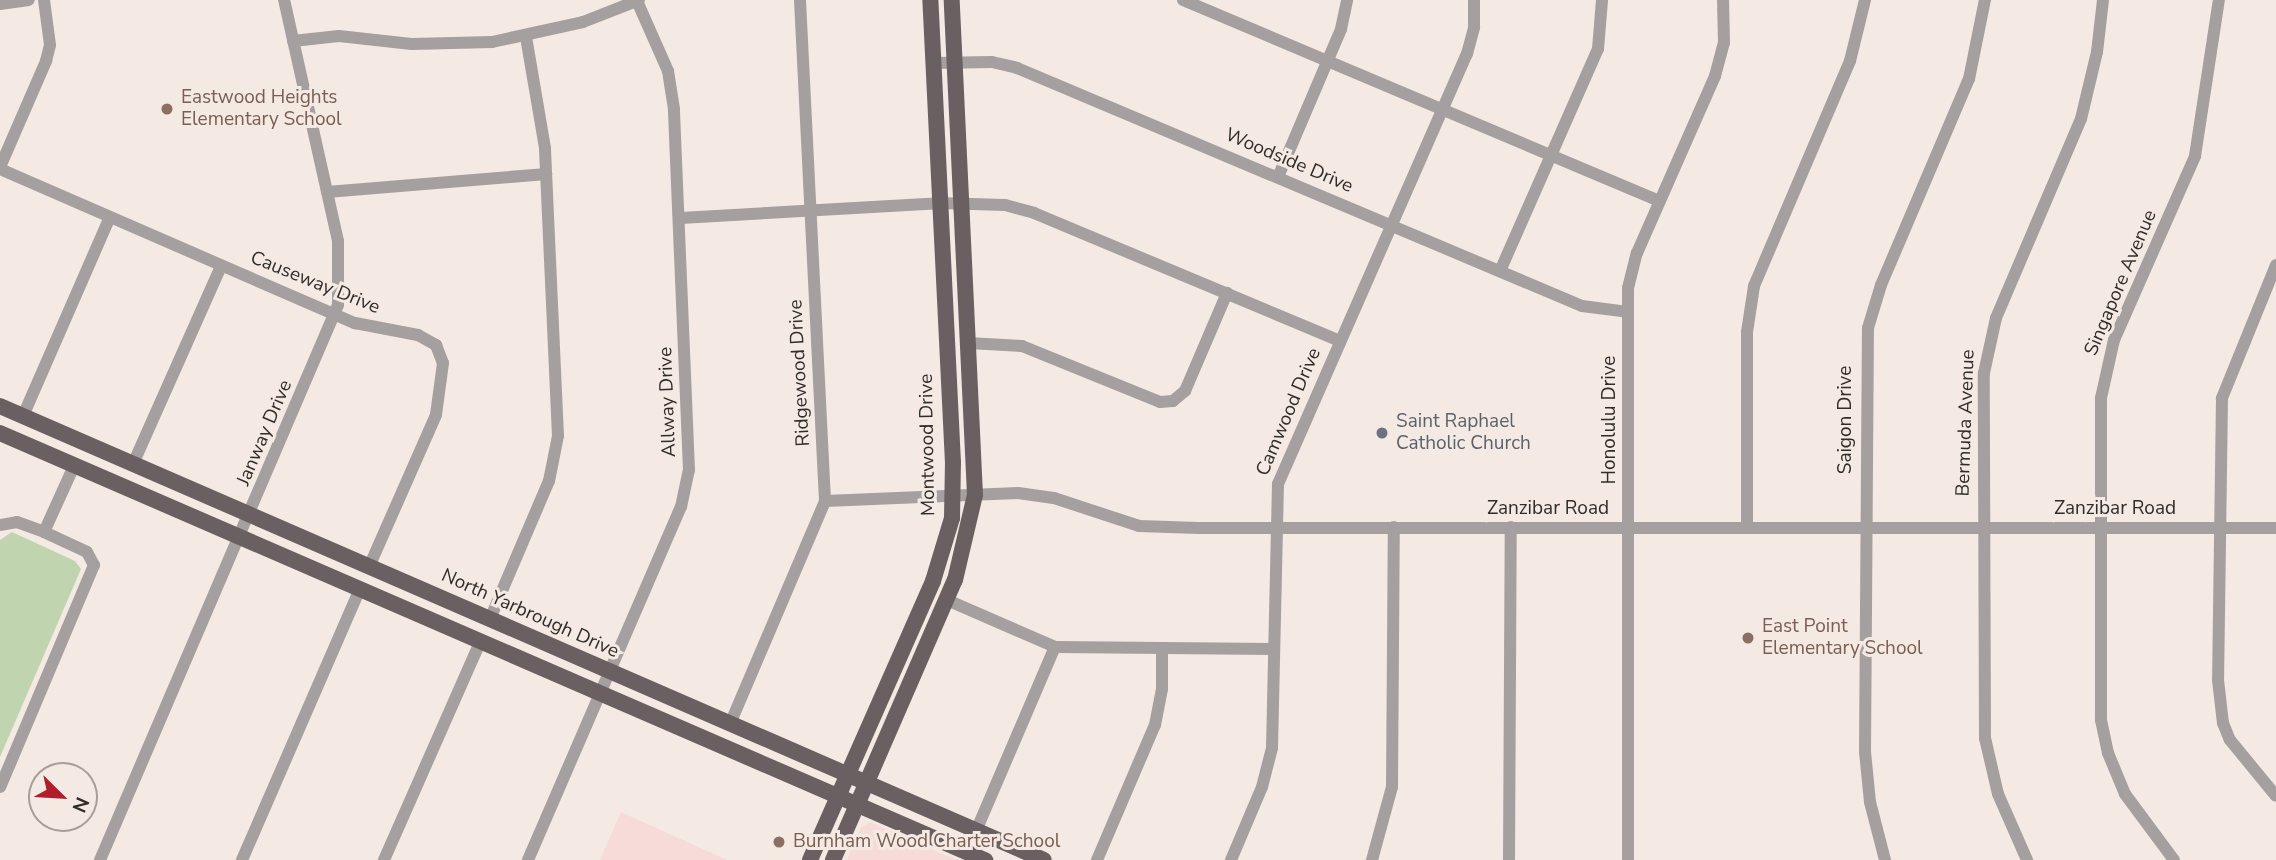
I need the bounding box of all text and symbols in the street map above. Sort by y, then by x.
place label: Eastwood Heights Elementary School [181,87,342,131]
marker: Eastwood Heights Elementary School [159,101,175,117]
street label: Woodside Drive [1222,124,1356,198]
street label: Singapore Avenue [2080,207,2162,359]
street label: Causeway Drive [247,247,383,319]
street label: Ridgewood Drive [785,299,815,447]
street label: Camwood Drive [1252,345,1326,479]
street label: Allway Drive [655,346,681,458]
street label: Bermuda Avenue [1952,349,1980,497]
street label: Honolulu Drive [1599,356,1621,484]
street label: Saigon Drive [1835,366,1857,474]
street label: Montwood Drive [915,374,941,516]
street label: Janway Drive [233,377,297,489]
place label: Saint Raphael Catholic Church [1396,411,1531,455]
marker: Saint Raphael Catholic Church [1374,425,1390,441]
street label: Zanzibar Road [1487,498,1609,520]
street label: Zanzibar Road [2054,498,2176,520]
street label: North Yarbrough Drive [438,565,622,663]
place label: East Point Elementary School [1762,616,1923,660]
marker: East Point Elementary School [1740,630,1756,646]
north arrow [28,762,98,832]
text: N [66,793,95,817]
place label: Burnham Wood Charter School [793,831,1060,853]
marker: Burnham Wood Charter School [771,834,787,850]

